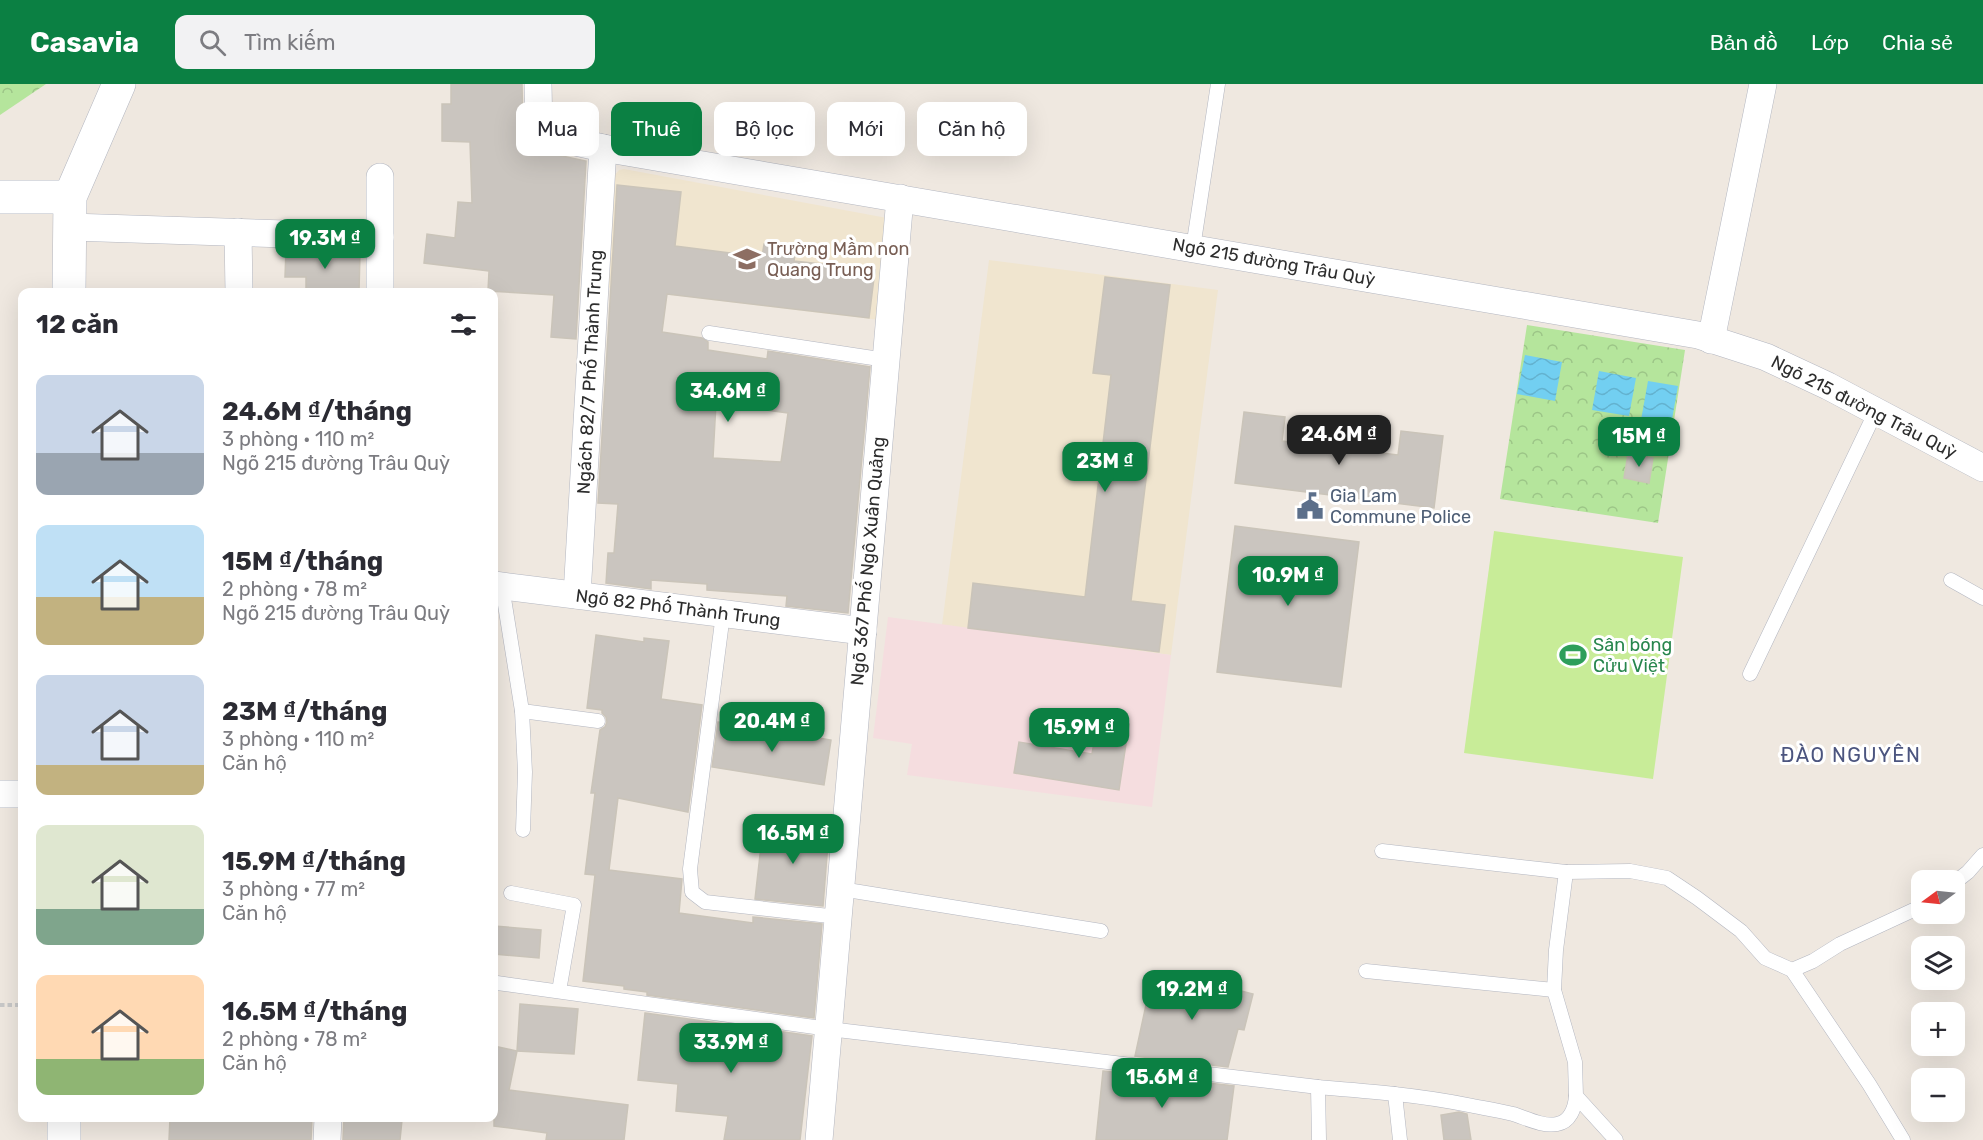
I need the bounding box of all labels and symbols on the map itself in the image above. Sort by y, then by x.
pin: 19.3M ₫ [270,219,380,270]
street label: Ngõ 215 đường Trâu Quỳ [1171,233,1377,291]
place label: Trường Mầm non Quang Trung [767,237,910,281]
school or university icon: Trường Mầm non Quang Trung [732,244,762,274]
street label: Ngách 82/7 Phố Thành Trung [572,249,607,495]
street label: Ngõ 215 đường Trâu Quỳ [1768,351,1961,463]
pin: 34.6M ₫ [673,372,783,423]
pin: 24.6M ₫ [1284,415,1394,466]
pin: 15M ₫ [1597,417,1681,468]
street label: Ngõ 367 Phố Ngô Xuân Quảng [845,436,890,686]
pin: 23M ₫ [1063,442,1147,493]
place label: Gia Lam Commune Police [1330,485,1471,528]
public building icon: Gia Lam Commune Police [1295,491,1325,521]
pin: 10.9M ₫ [1233,556,1343,607]
street label: Ngõ 82 Phố Thành Trung [574,584,782,631]
place label: Sân bóng Cửu Việt [1593,634,1672,677]
sports icon: Sân bóng Cửu Việt [1558,640,1588,670]
pin: 20.4M ₫ [717,702,827,753]
pin: 15.9M ₫ [1024,708,1134,759]
district label: ĐÀO NGUYÊN [1781,743,1921,767]
pin: 16.5M ₫ [738,814,848,865]
north arrow [1911,870,1965,924]
pin: 19.2M ₫ [1137,970,1247,1021]
pin: 33.9M ₫ [676,1023,786,1074]
pin: 15.6M ₫ [1107,1058,1217,1109]

